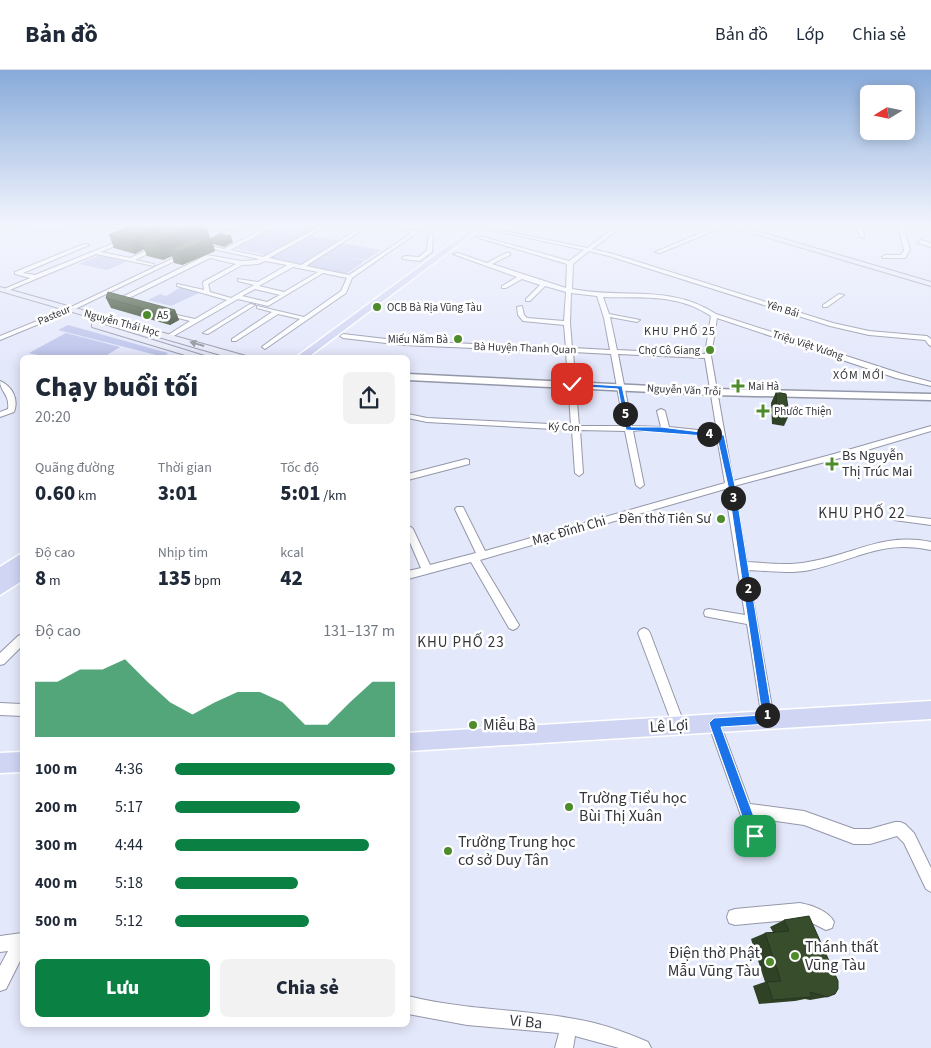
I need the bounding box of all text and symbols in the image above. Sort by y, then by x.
text: Bản đồ [25,17,98,52]
text: Bản đồ [715,22,768,47]
text: Lớp [796,22,824,47]
text: Chia sẻ [852,22,906,47]
north arrow [860,85,915,140]
map controls [860,85,915,140]
street label: Yên Bái [764,297,801,321]
place label: OCB Bà Rịa Vũng Tàu [387,300,482,315]
street label: Pasteur [35,301,73,329]
marker: OCB Bà Rịa Vũng Tàu [371,301,383,313]
street label: Nguyễn Thái Học [82,306,162,340]
place label: A5 [157,308,168,323]
marker: A5 [141,309,153,321]
district label: KHU PHỐ 25 [644,323,716,340]
street label: Triệu Việt Vương [770,326,846,364]
place label: Miếu Năm Bà [388,332,448,347]
marker: Miếu Năm Bà [452,333,464,345]
one-way arrow [189,339,204,347]
street label: Bà Huyện Thanh Quan [473,339,577,357]
place label: Chợ Cô Giang [639,343,700,358]
marker: Chợ Cô Giang [704,344,716,356]
pin [551,363,593,405]
text: Chạy buổi tối [35,367,198,407]
district label: XÓM MỚI [833,367,885,384]
icon: check [558,370,586,398]
button: share [343,372,395,424]
place label: Mai Hà [748,379,779,394]
marker: Mai Hà [732,380,744,392]
street label: Nguyễn Văn Trỗi [646,381,722,399]
pin: 5 [612,402,638,426]
text: 5 [622,404,629,424]
marker: Phước Thiện [756,404,770,418]
place label: Phước Thiện [774,404,831,419]
text: 20:20 [35,406,71,428]
street label: Ký Con [548,419,580,435]
pin: 4 [696,422,722,446]
text: 4 [706,424,713,444]
place label: Bs Nguyễn Thị Trúc Mai [842,446,913,482]
text: Quãng đường [35,458,114,478]
text: Thời gian [158,458,212,478]
text: Tốc độ [280,458,319,478]
marker: Bs Nguyễn Thị Trúc Mai [826,458,838,470]
text: 0.60 [35,478,75,508]
text: 3:01 [158,478,198,508]
text: 5:01 [280,478,320,508]
text: km [75,486,97,506]
text: /km [320,486,347,506]
pin: 3 [720,486,746,510]
text: 3 [730,488,737,508]
district label: KHU PHỐ 22 [818,503,906,524]
place label: Đền thờ Tiên Sư [619,509,711,529]
street label: Mạc Đĩnh Chi [530,511,608,551]
marker: Đền thờ Tiên Sư [715,513,727,525]
text: Độ cao [35,543,75,563]
text: Nhịp tim [158,543,208,563]
text: kcal [280,543,304,563]
text: 8 [35,563,46,593]
text: 135 [158,563,191,593]
text: 42 [280,563,303,593]
text: m [46,571,61,591]
text: bpm [191,571,221,591]
pin: 2 [736,576,760,602]
text: 2 [745,579,752,599]
text: Độ cao [35,620,81,642]
text: 131–137 m [323,620,395,642]
district label: KHU PHỐ 23 [417,632,505,653]
pin: 1 [754,702,780,728]
text: 1 [764,705,771,725]
place label: Miễu Bà [483,714,536,736]
street label: Lê Lợi [649,714,689,738]
marker: Miễu Bà [467,719,479,731]
text: 100 m [35,758,77,780]
text: 4:36 [115,758,143,780]
place label: Trường Tiểu học Bùi Thị Xuân [579,787,687,827]
text: 200 m [35,796,77,818]
text: 5:17 [115,796,143,818]
marker: Trường Tiểu học Bùi Thị Xuân [563,801,575,813]
pin [734,815,776,857]
icon: arrive [741,822,769,850]
place label: Trường Trung học cơ sở Duy Tân [458,831,576,871]
text: 300 m [35,834,77,856]
text: 4:44 [115,834,143,856]
marker: Trường Trung học cơ sở Duy Tân [442,845,454,857]
text: 400 m [35,872,77,894]
text: 5:18 [115,872,143,894]
text: 500 m [35,910,77,932]
text: 5:12 [115,910,143,932]
place label: Thánh thất Vũng Tàu [805,936,879,976]
place label: Điện thờ Phật Mẫu Vũng Tàu [668,942,761,982]
marker: Thánh thất Vũng Tàu [789,950,801,962]
marker: Điện thờ Phật Mẫu Vũng Tàu [764,956,776,968]
button: Lưu [35,959,210,1017]
button: Chia sẻ [220,959,395,1017]
street label: Vi Ba [509,1009,543,1035]

